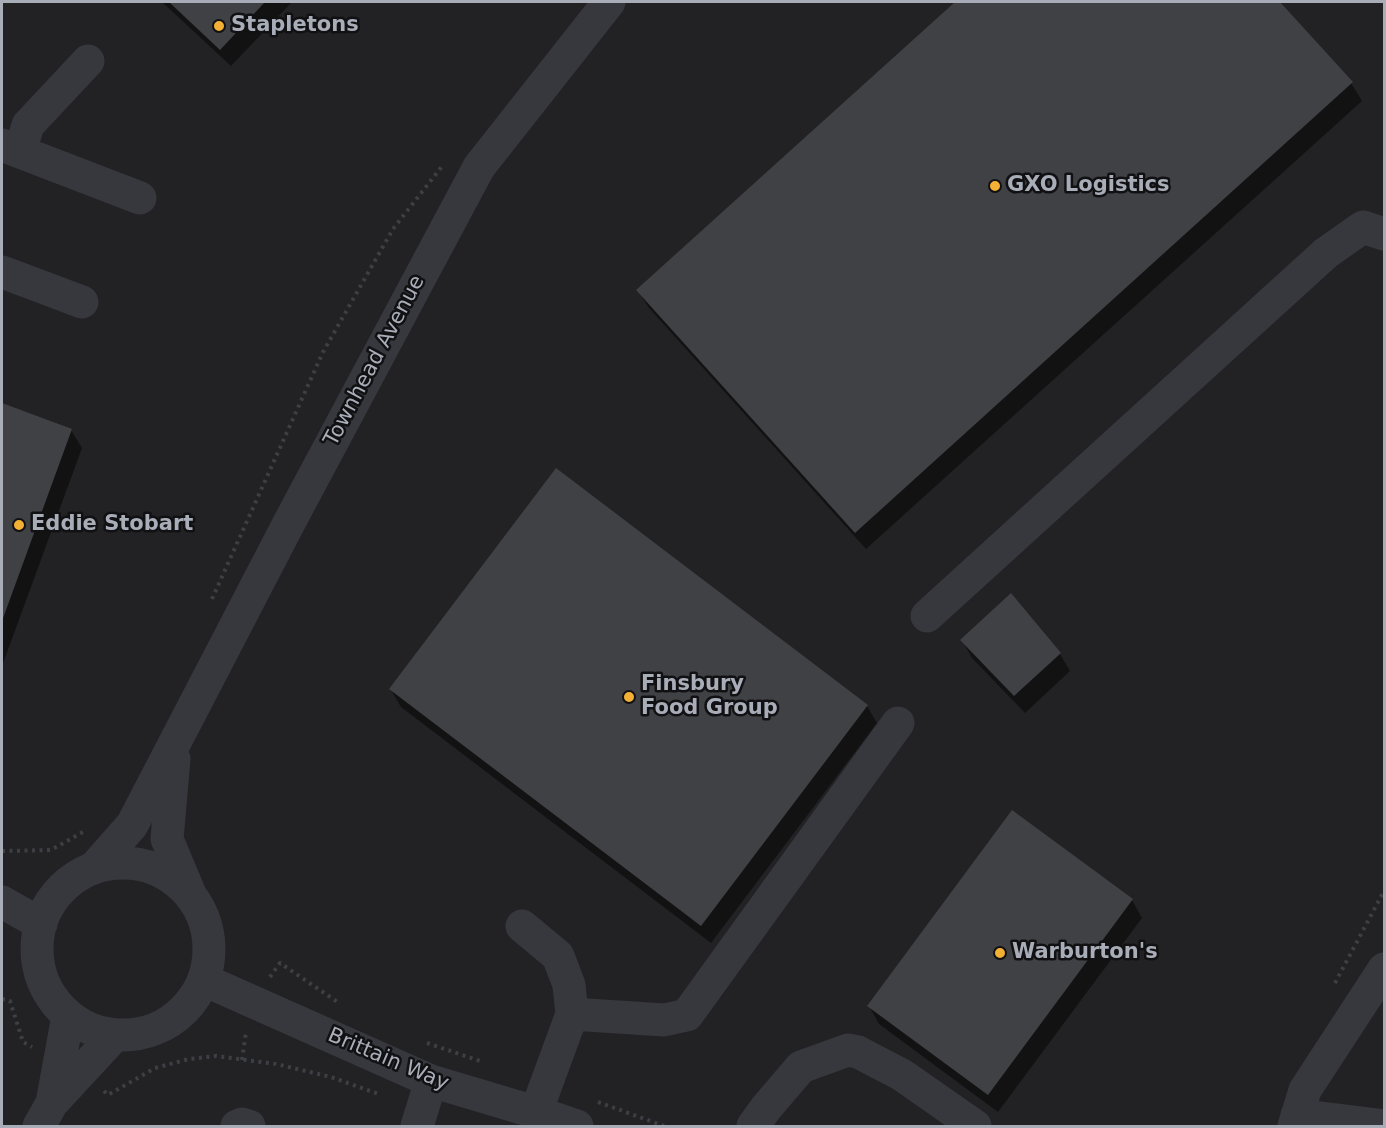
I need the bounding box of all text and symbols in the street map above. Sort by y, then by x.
place label: Stapletons [231,13,359,39]
marker: Stapletons [212,19,226,33]
place label: GXO Logistics [1007,173,1170,199]
marker: GXO Logistics [988,179,1002,193]
street label: Townhead Avenue [319,271,431,451]
place label: Eddie Stobart [31,512,193,538]
marker: Eddie Stobart [12,518,26,532]
place label: Finsbury Food Group [641,672,778,722]
marker: Finsbury Food Group [622,690,636,704]
place label: Warburton's [1012,940,1158,966]
marker: Warburton's [993,946,1007,960]
street label: Brittain Way [324,1023,452,1097]

